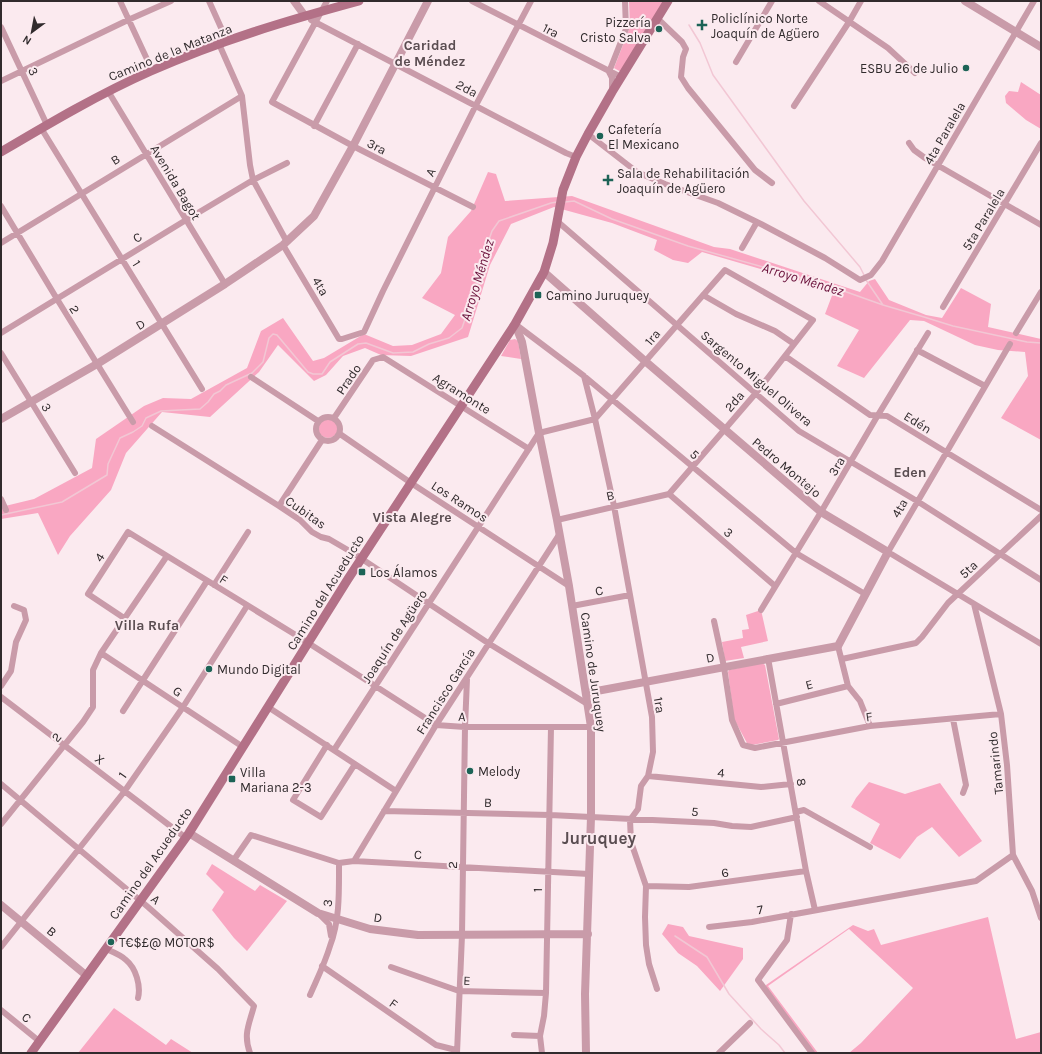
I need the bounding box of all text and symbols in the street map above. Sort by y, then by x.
place label: Policlínico Norte Joaquín de Agüero [711,11,819,42]
north arrow [12,12,52,52]
place label: Pizzería Cristo Salva [580,15,651,45]
marker: Policlínico Norte Joaquín de Agüero [696,19,708,31]
street label: 1ra [540,20,561,41]
street label: Camino de la Matanza [106,21,234,84]
marker: Pizzería Cristo Salva [654,24,664,34]
text: N [20,32,34,48]
district label: Caridad de Méndez [395,37,466,70]
place label: ESBU 26 de Julio [860,61,958,76]
marker: ESBU 26 de Julio [961,63,971,73]
street label: 3 [25,65,42,78]
street label: 2da [453,77,480,100]
street label: 4ta Paralela [921,99,968,167]
place label: Cafetería El Mexicano [608,122,679,152]
marker: Cafetería El Mexicano [595,131,605,141]
street label: 3ra [365,135,389,158]
street label: Avenida Bagot [147,142,204,222]
street label: B [108,151,123,168]
street label: A [422,165,439,179]
place label: Sala de Rehabilitación Joaquín de Agüero [617,166,750,197]
marker: Sala de Rehabilitación Joaquín de Agüero [602,174,614,186]
street label: 5ta Paralela [959,185,1008,253]
street label: C [130,229,145,246]
water label: Arroyo Méndez [457,237,498,323]
street label: 1 [129,257,144,269]
water label: Arroyo Méndez [760,259,846,300]
street label: 4ta [309,274,332,298]
place label: Camino Juruquey [546,288,649,304]
marker: Camino Juruquey [533,290,543,300]
street label: 2 [66,302,83,316]
street label: D [133,316,148,333]
street label: 1ra [641,326,663,348]
street label: Sargento Miguel Olivera [698,327,815,429]
street label: Prado [333,361,364,398]
street label: Agramonte [430,370,494,417]
street label: 2da [721,388,747,415]
street label: 3 [38,400,55,414]
street label: Edén [901,408,934,437]
street label: Pedro Montejo [749,434,824,501]
street label: 5 [687,446,702,462]
street label: 3ra [825,454,848,478]
district label: Eden [894,464,926,481]
street label: Los Ramos [429,478,491,525]
street label: B [604,487,616,504]
street label: Cubitas [282,493,329,532]
street label: 4ta [888,496,911,520]
district label: Vista Alegre [372,509,452,526]
street label: 3 [721,524,736,541]
street label: Camino del Acueducto [284,532,367,653]
street label: 4 [91,550,108,564]
street label: 5ta [956,557,981,581]
place label: Los Álamos [370,563,438,580]
marker: Los Álamos [357,567,367,577]
street label: F [217,571,231,588]
street label: C [594,582,604,599]
street label: Joaquín de Agüero [359,587,431,686]
street label: Camino de Juruquey [577,611,609,733]
district label: Villa Rufa [115,617,179,634]
street label: Francisco García [413,645,478,737]
street label: D [704,649,716,666]
place label: Mundo Digital [217,662,301,677]
marker: Mundo Digital [204,664,214,674]
street label: E [804,676,815,693]
street label: G [170,683,185,700]
street label: 1ra [651,696,668,714]
street label: A [458,709,467,724]
street label: F [865,709,874,724]
street label: 2 [48,730,65,745]
street label: Tamarindo [985,731,1006,795]
street label: X [92,751,108,768]
place label: Melody [478,764,520,779]
place label: Villa Mariana 2-3 [240,765,312,795]
street label: 4 [717,765,725,780]
marker: Melody [465,766,475,776]
street label: 1 [115,769,130,781]
marker: Villa Mariana 2-3 [227,774,237,784]
street label: 8 [793,777,810,787]
street label: B [484,795,492,810]
street label: Camino del Acueducto [105,804,195,922]
street label: 5 [691,804,699,819]
district label: Juruquey [562,828,636,849]
street label: C [414,847,422,862]
street label: 2 [445,861,460,869]
street label: 6 [720,865,730,880]
street label: 1 [530,888,545,892]
street label: A [148,891,164,907]
street label: 3 [320,898,335,908]
street label: 7 [756,902,765,917]
street label: D [373,909,383,926]
street label: B [44,923,60,940]
place label: T€$£@ MOTOR$ [119,935,215,950]
marker: T€$£@ MOTOR$ [106,937,116,947]
street label: E [463,973,471,988]
street label: F [387,995,401,1012]
street label: C [19,1009,35,1026]

